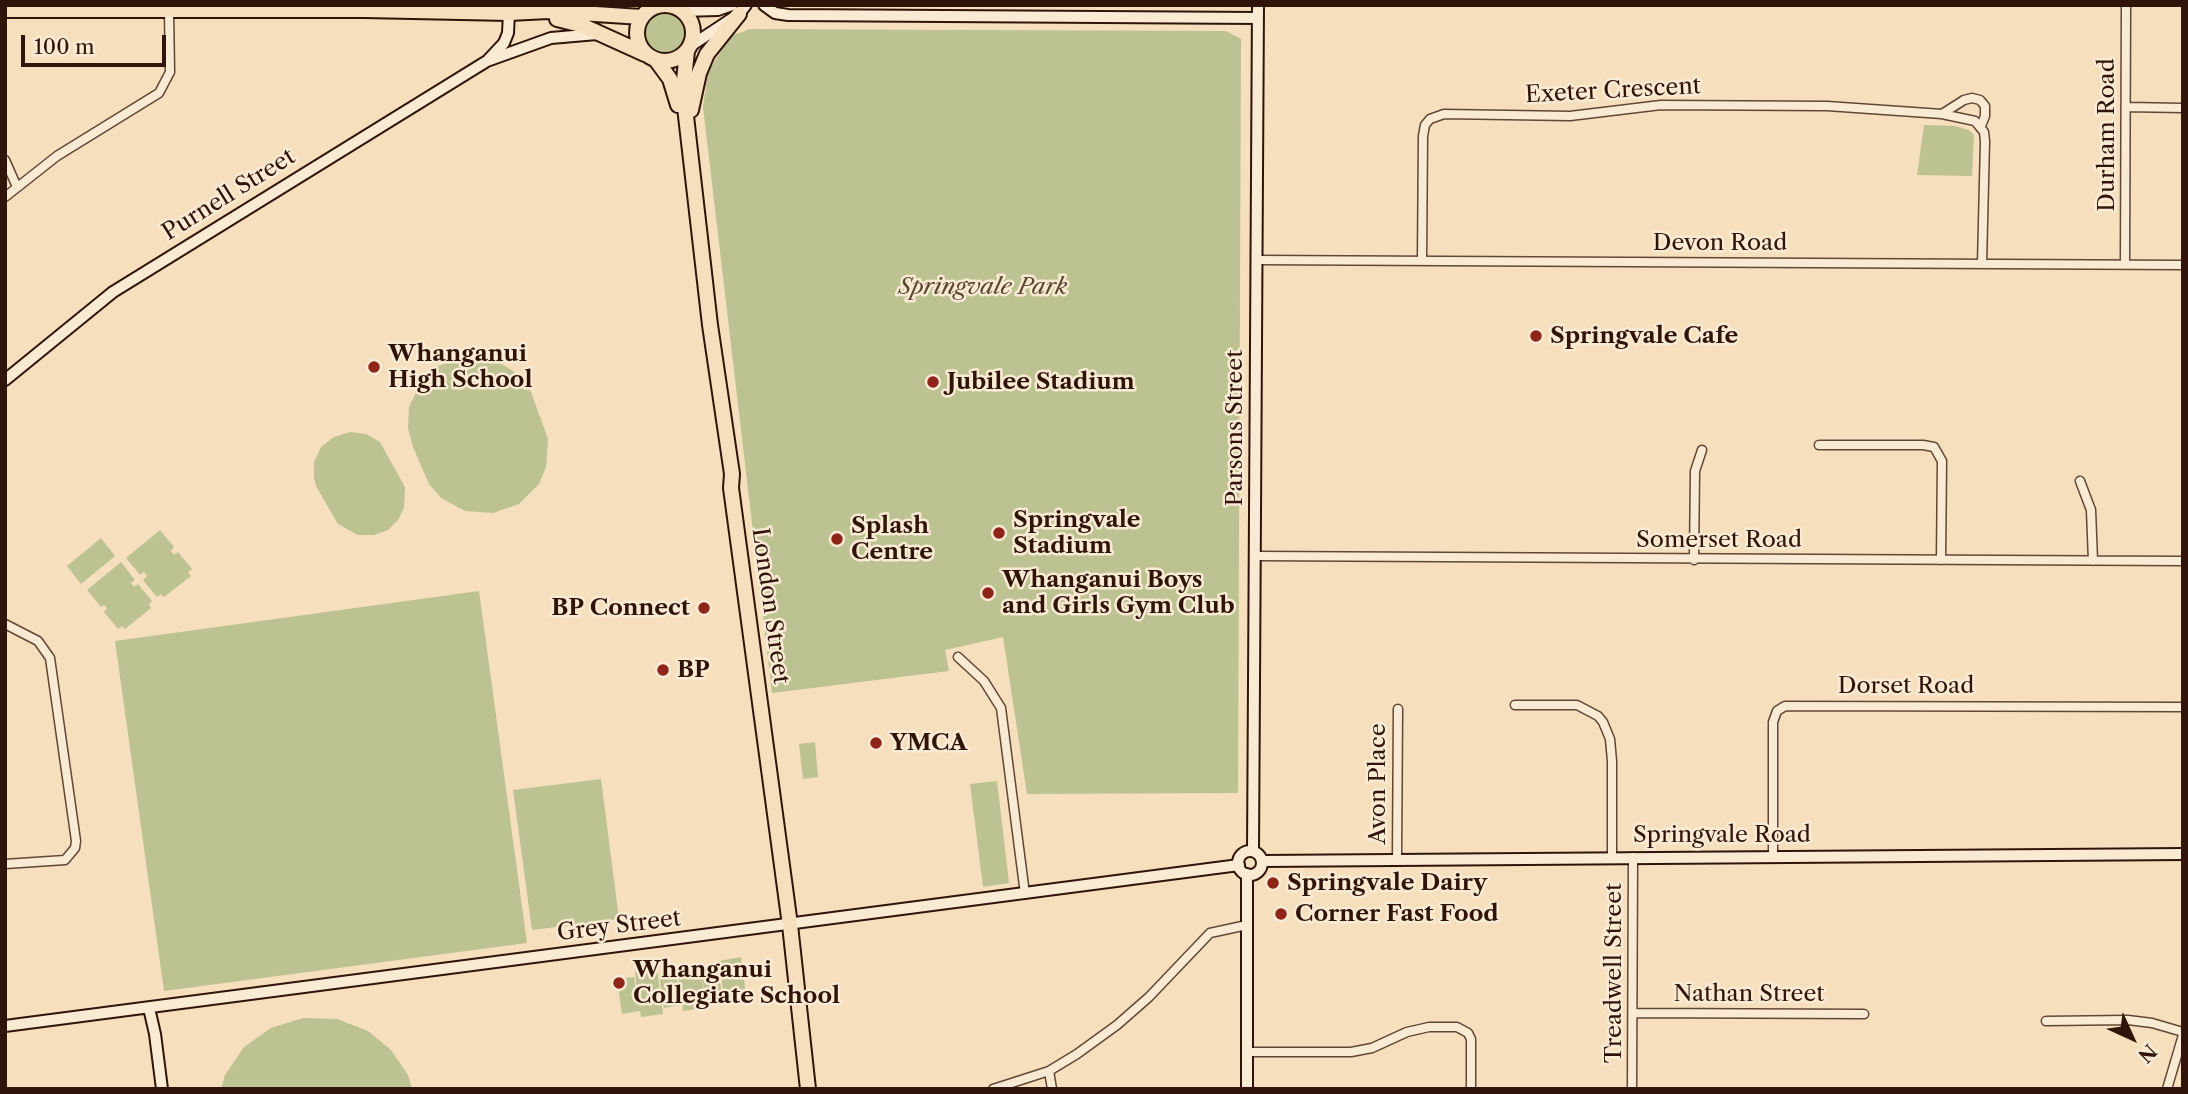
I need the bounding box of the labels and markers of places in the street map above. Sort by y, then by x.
place label: Springvale Cafe [1550,322,1738,350]
marker: Springvale Cafe [1528,328,1544,344]
place label: Whanganui High School [388,340,533,394]
marker: Whanganui High School [366,359,382,375]
place label: Jubilee Stadium [947,368,1135,396]
marker: Jubilee Stadium [925,374,941,390]
place label: Springvale Stadium [1013,506,1141,560]
place label: Splash Centre [851,512,933,566]
marker: Springvale Stadium [991,525,1007,541]
marker: Splash Centre [829,531,845,547]
place label: Whanganui Boys and Girls Gym Club [1002,566,1235,620]
marker: Whanganui Boys and Girls Gym Club [980,585,996,601]
place label: BP Connect [551,594,690,622]
marker: BP Connect [696,600,712,616]
place label: BP [677,656,710,684]
marker: BP [655,662,671,678]
place label: YMCA [890,729,967,757]
marker: YMCA [868,735,884,751]
place label: Springvale Dairy [1287,869,1487,897]
marker: Springvale Dairy [1265,875,1281,891]
place label: Corner Fast Food [1295,900,1499,928]
marker: Corner Fast Food [1273,906,1289,922]
place label: Whanganui Collegiate School [633,956,840,1010]
marker: Whanganui Collegiate School [611,975,627,991]

